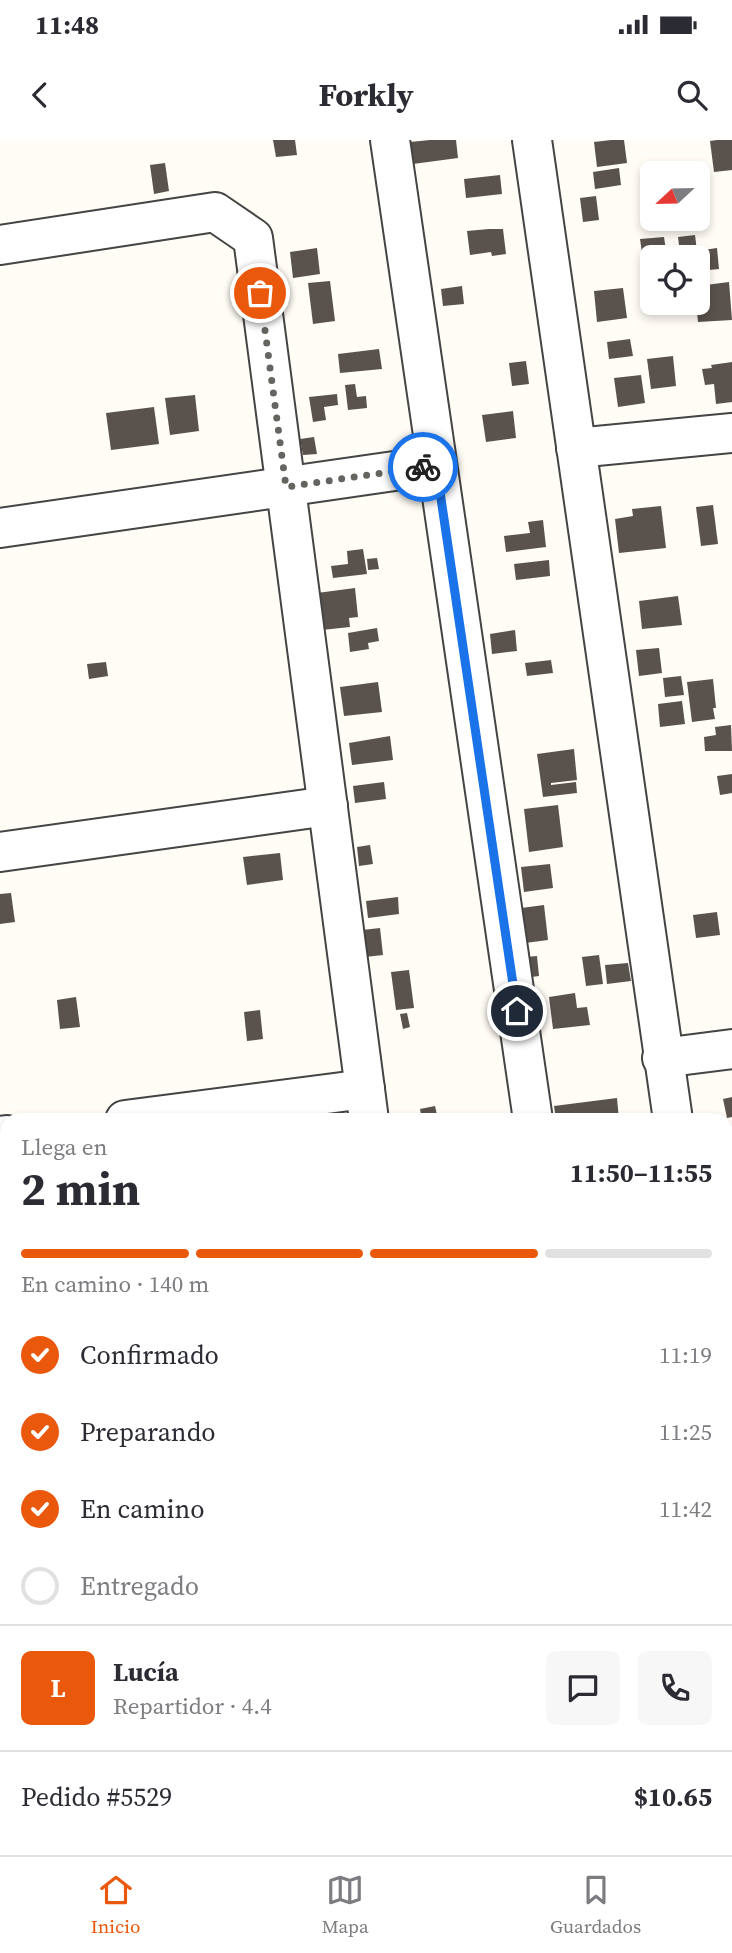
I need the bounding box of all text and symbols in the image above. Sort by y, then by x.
text: 11:48 [35,7,99,43]
text: Forkly [318,73,414,117]
icon: back [21,76,59,114]
icon: search [673,76,711,114]
north arrow [640,161,710,231]
map controls [640,161,710,315]
button: locate [640,245,710,315]
pin [230,263,290,323]
icon: bag [241,274,279,312]
courier [388,432,458,502]
icon: bike [404,448,442,486]
pin [487,981,547,1041]
icon: home [498,992,536,1030]
text: Llega en [21,1131,107,1163]
text: 11:50–11:55 [570,1155,712,1191]
text: 2 min [21,1157,140,1220]
text: En camino · 140 m [21,1268,209,1300]
icon: check [21,1336,59,1374]
text: Confirmado [80,1337,219,1373]
text: 11:19 [659,1339,712,1371]
icon: check [21,1413,59,1451]
text: Preparando [80,1414,216,1450]
text: 11:25 [659,1416,712,1448]
icon: check [21,1490,59,1528]
text: En camino [80,1491,205,1527]
text: 11:42 [659,1493,712,1525]
text: Entregado [80,1568,199,1604]
button: chat [546,1651,620,1725]
button: phone [638,1651,712,1725]
text: Lucía [113,1654,179,1690]
text: L [50,1670,66,1706]
text: Repartidor · 4.4 [113,1690,272,1722]
text: Pedido #5529 [21,1779,172,1815]
text: $10.65 [634,1779,712,1815]
tab: Inicio [91,1871,140,1939]
tab: Mapa [322,1871,369,1939]
tab: Guardados [550,1871,641,1939]

